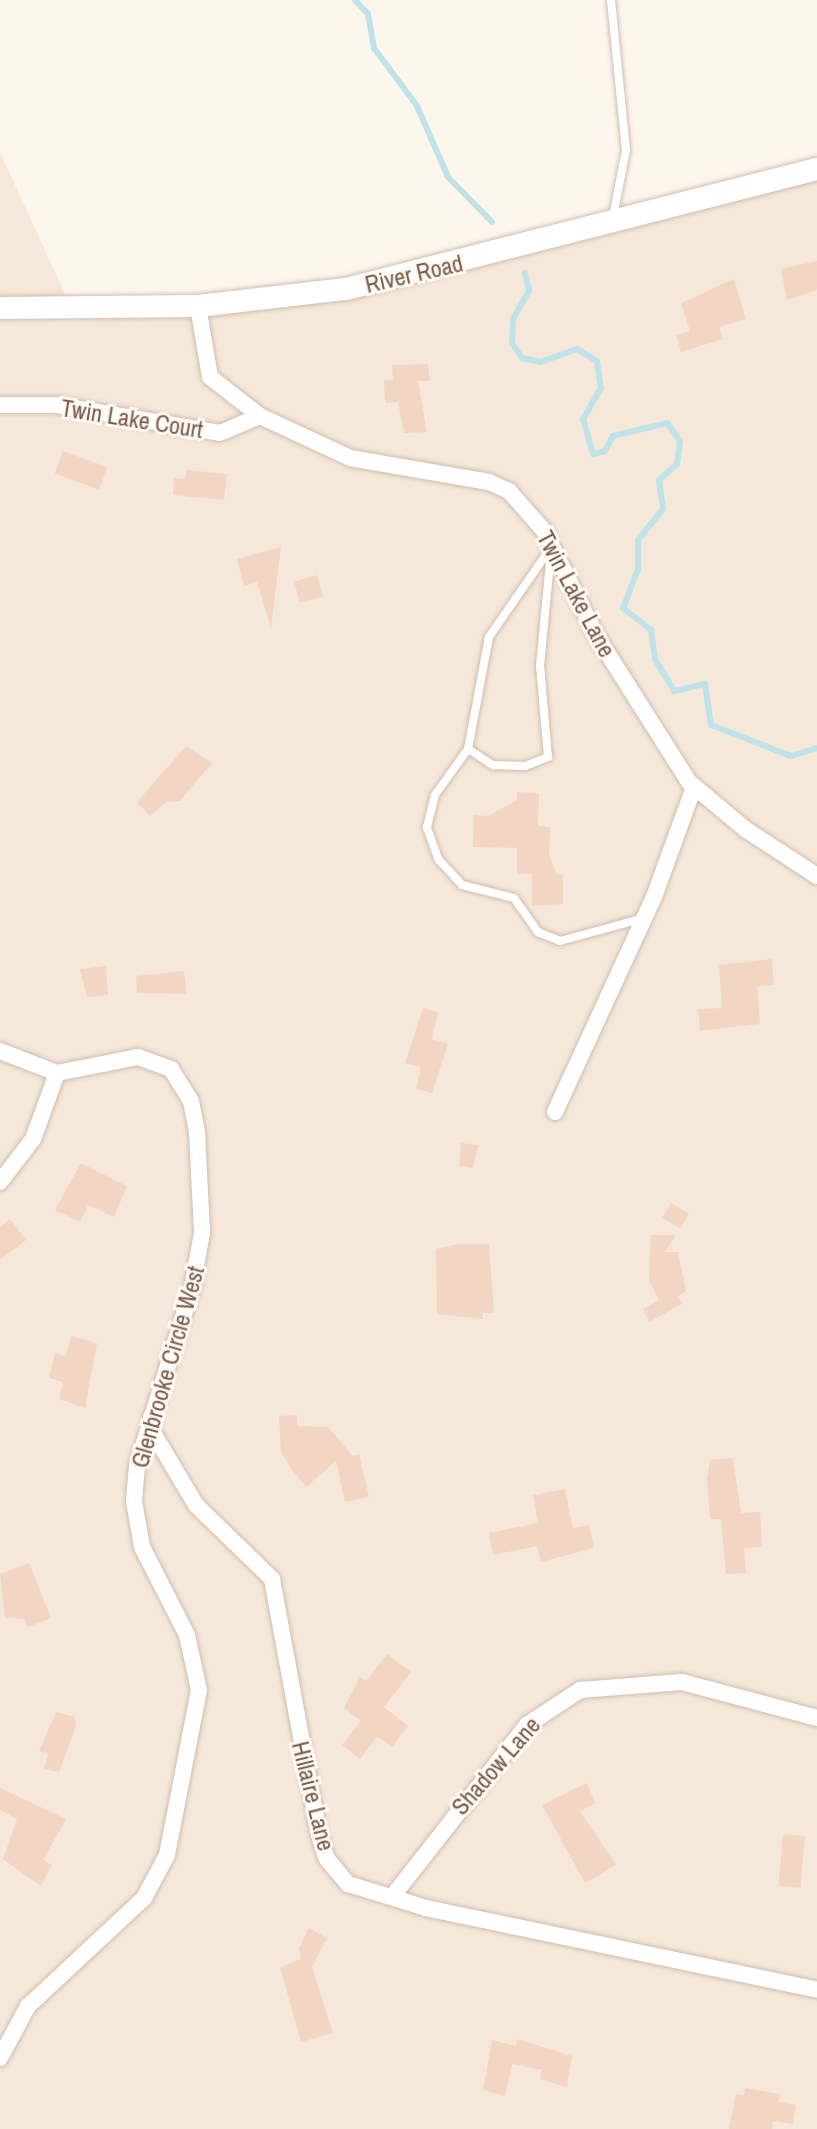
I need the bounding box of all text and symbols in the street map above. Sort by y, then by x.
street label: River Road [362,249,466,299]
street label: Twin Lake Court [59,394,205,444]
street label: Twin Lake Lane [531,526,621,662]
street label: Glenbrooke Circle West [125,1263,211,1471]
street label: Shadow Lane [446,1711,546,1821]
street label: Hillaire Lane [286,1738,340,1854]

